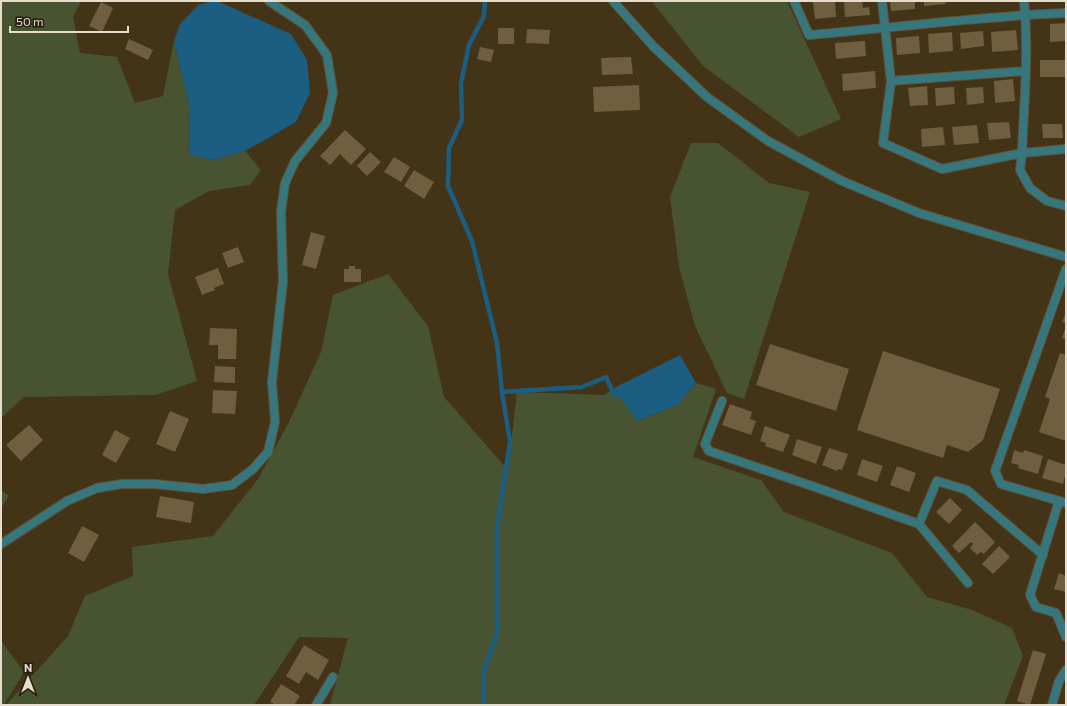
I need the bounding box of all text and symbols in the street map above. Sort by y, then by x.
scale bar [10,8,128,34]
text: 50 m [16,14,44,28]
north arrow [8,658,48,698]
text: N [24,661,32,674]

